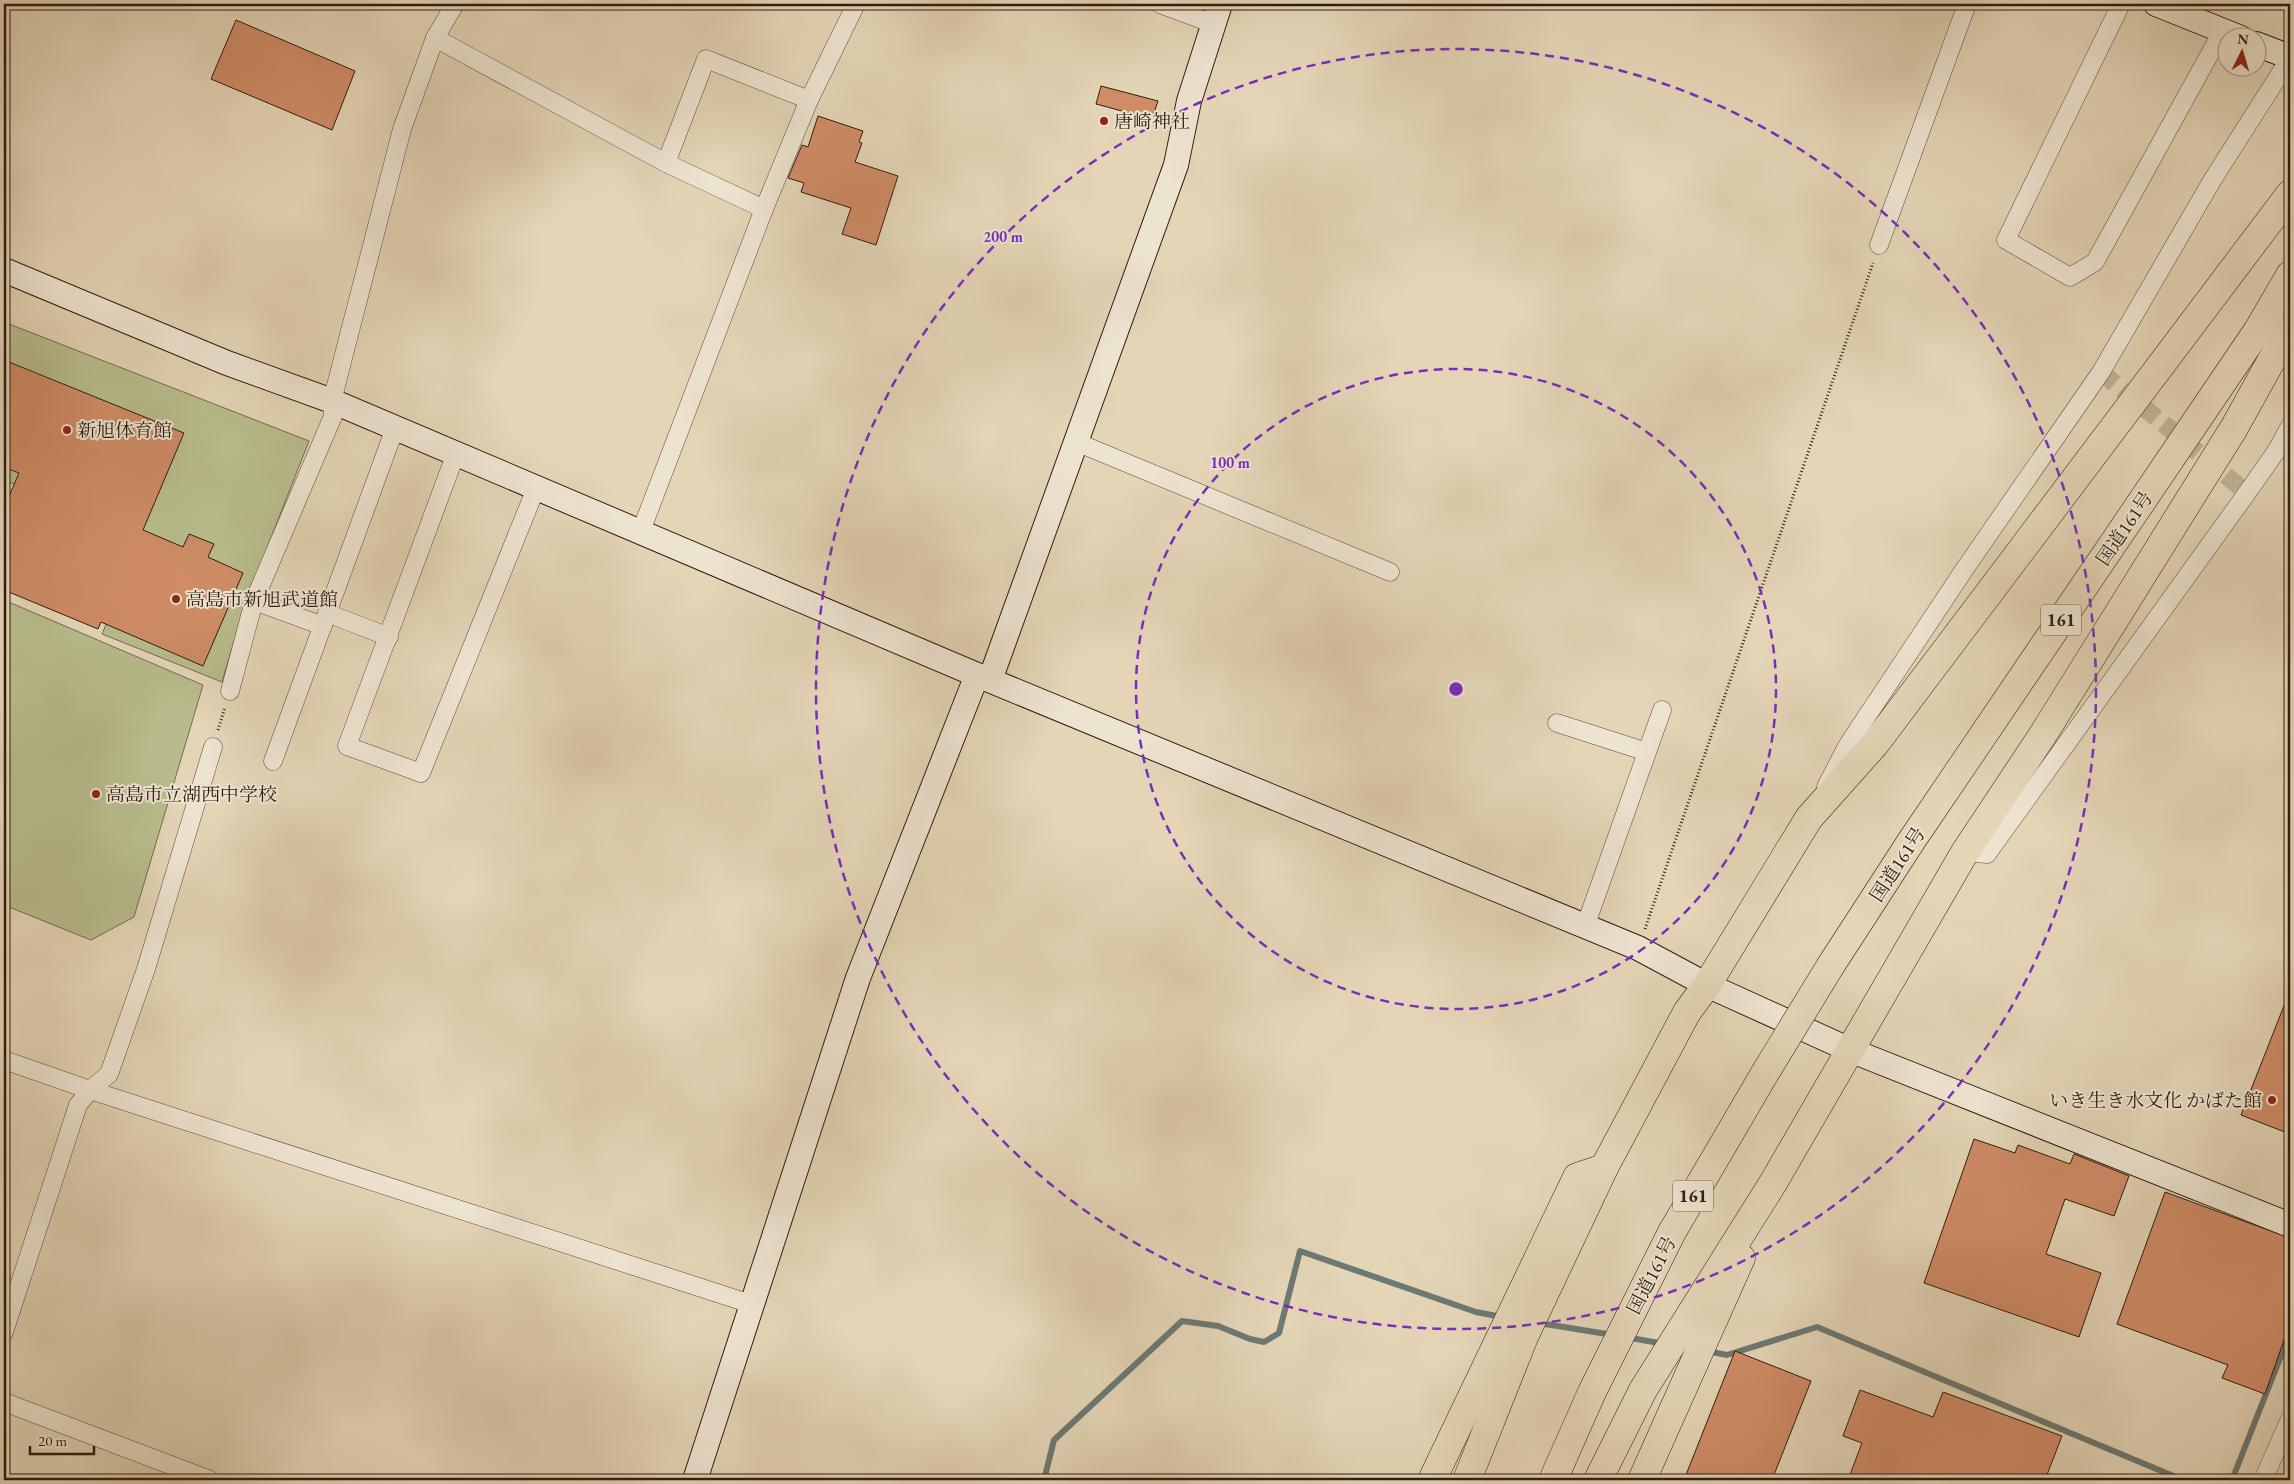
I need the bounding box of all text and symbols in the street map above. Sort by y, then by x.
north arrow [2216,28,2266,78]
text: N [2237,30,2250,49]
place label: 唐崎神社 [1114,109,1190,134]
marker: 唐崎神社 [1098,115,1110,127]
text: 200 m [983,227,1023,246]
place label: 新旭体育館 [77,418,172,443]
marker: 新旭体育館 [61,424,73,436]
text: 100 m [1210,453,1250,472]
street label: 国道161号 [2090,486,2158,570]
place label: 高島市新旭武道館 [186,587,338,612]
marker: 高島市新旭武道館 [170,593,182,605]
road number: 161 [2041,604,2081,636]
centre of rings [1447,680,1465,698]
place label: 高島市立湖西中学校 [106,782,277,807]
marker: 高島市立湖西中学校 [90,788,102,800]
street label: 国道161号 [1864,822,1931,906]
place label: いき生き水文化 かばた館 [2049,1088,2262,1113]
marker: いき生き水文化 かばた館 [2266,1094,2278,1106]
road number: 161 [1673,1180,1713,1212]
street label: 国道161号 [1621,1232,1682,1318]
scale bar [30,1424,94,1456]
text: 20 m [38,1431,67,1450]

